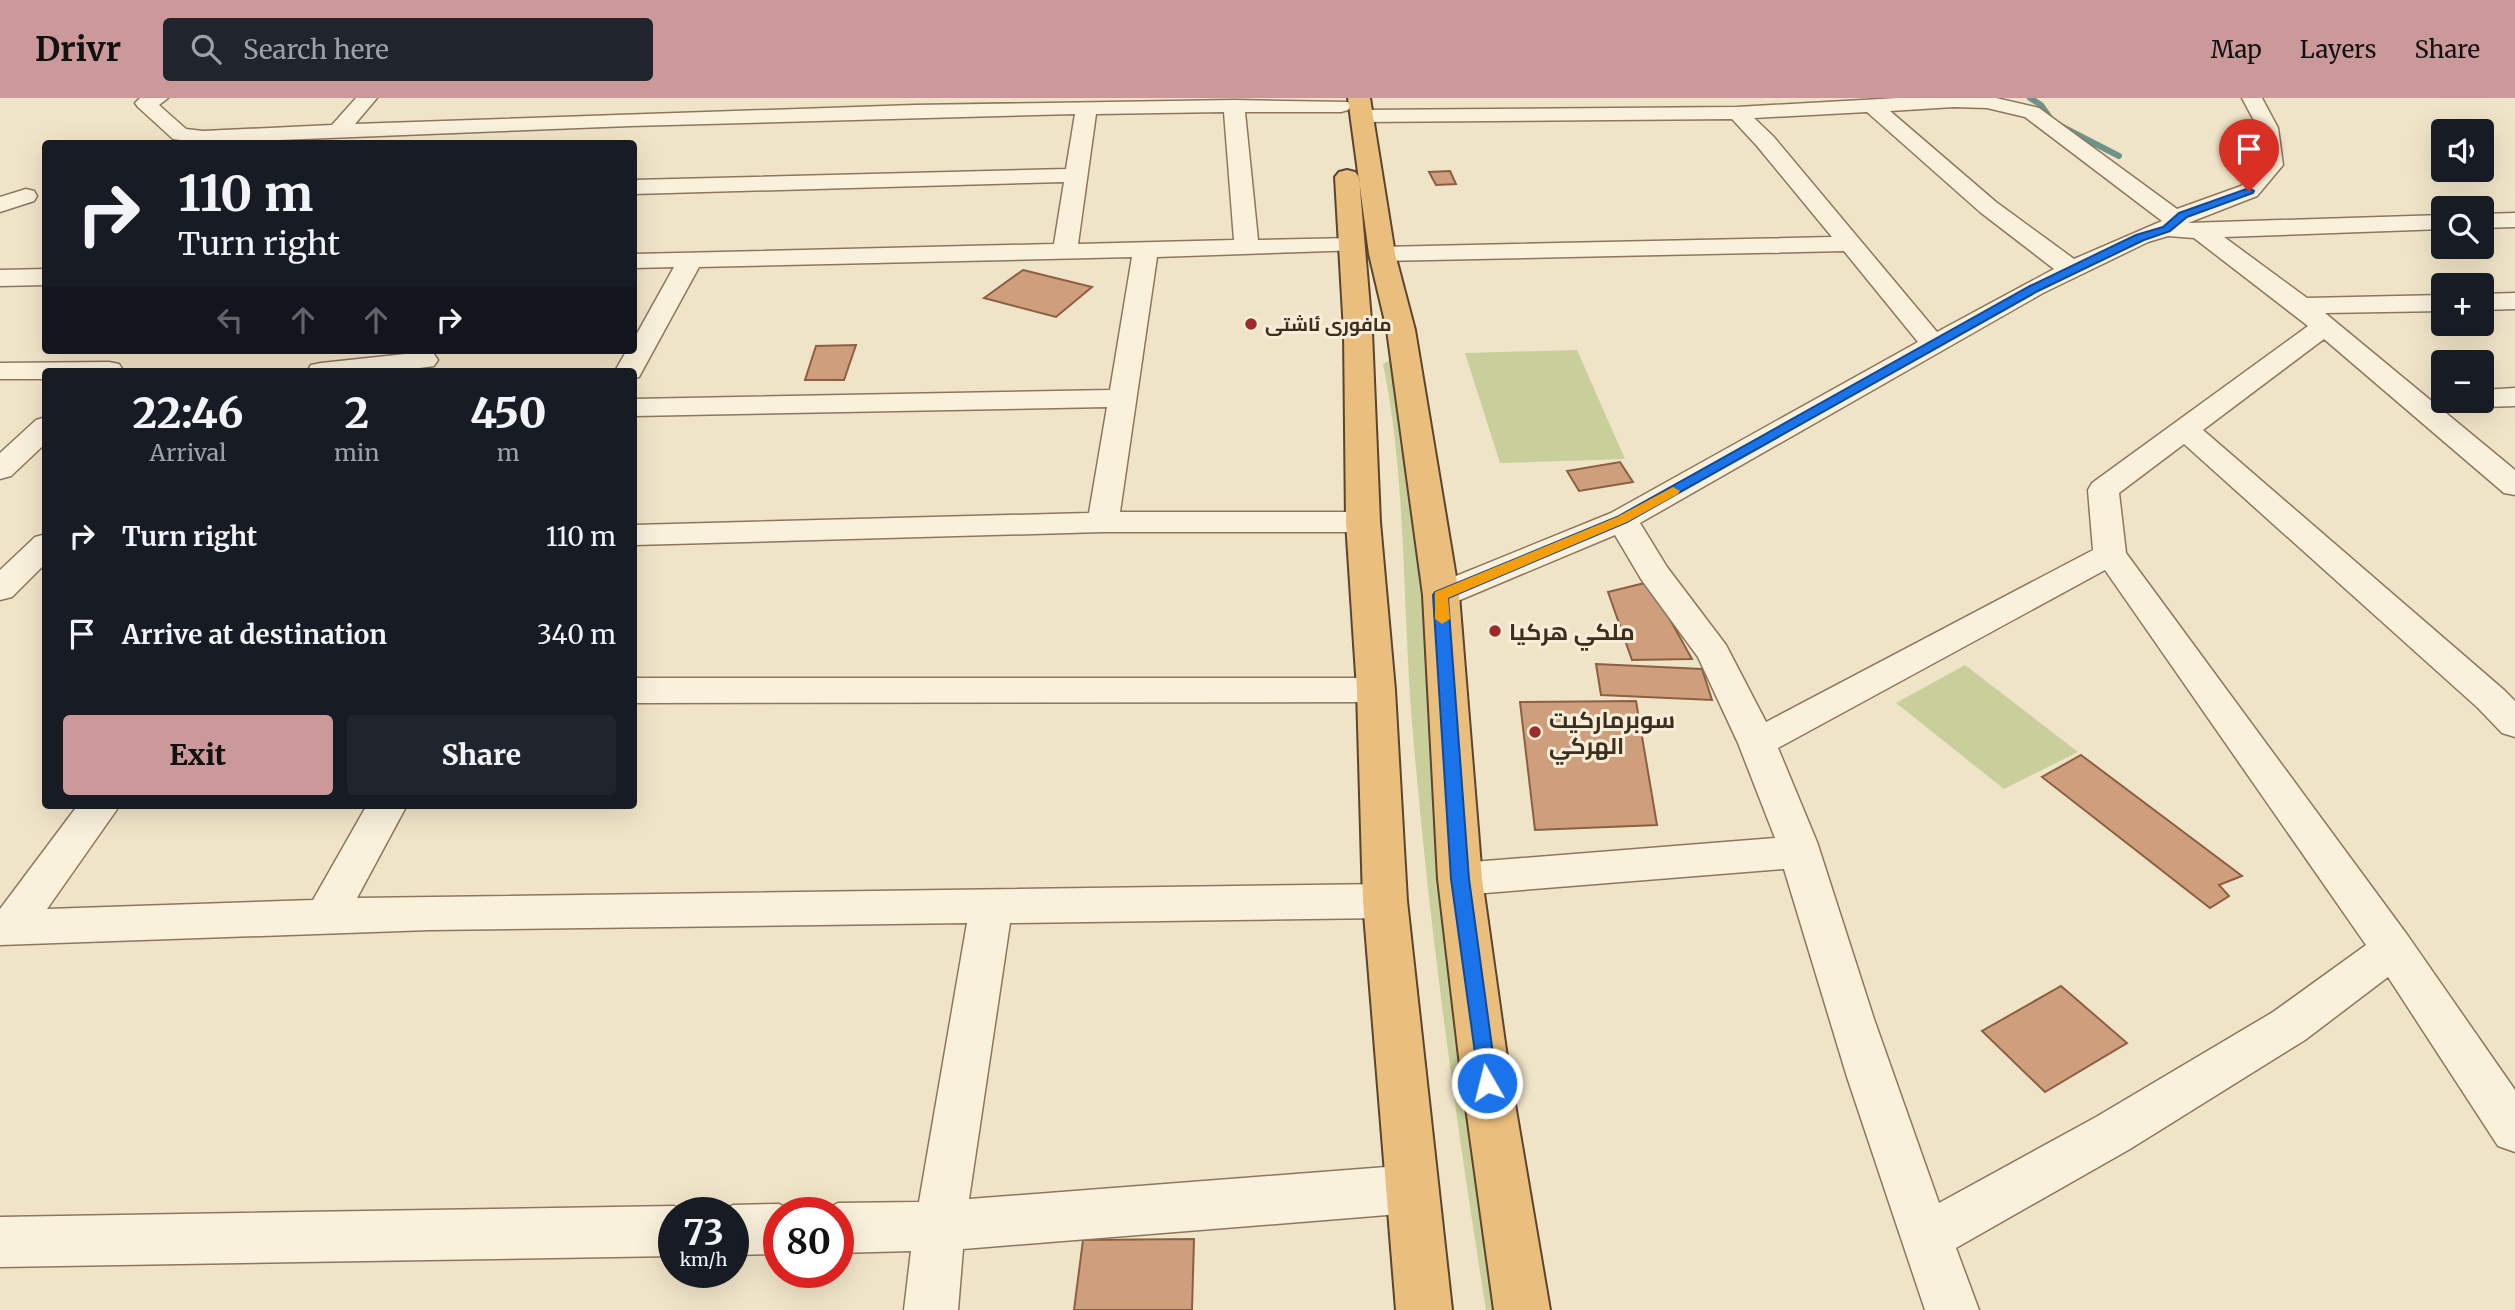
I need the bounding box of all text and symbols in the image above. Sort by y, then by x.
search box [163,18,653,81]
text: Drivr [35,29,121,70]
icon: search [187,30,225,68]
text: Search here [243,33,389,66]
text: Map [2211,34,2262,65]
text: Layers [2300,34,2376,65]
text: Share [2414,34,2480,65]
pin [2219,119,2279,191]
map controls [2431,119,2494,413]
button: sound [2431,119,2494,182]
icon: arrive [2230,130,2268,168]
text: 110 m [178,163,313,224]
icon: right [63,168,154,259]
button: search [2431,196,2494,259]
text: Turn right [178,224,340,264]
button: + [2431,273,2494,336]
icon: left [211,301,249,339]
icon: ahead [284,301,322,339]
icon: ahead [357,301,395,339]
icon: right [430,301,468,339]
place label: مافوری ئاشتی [1265,312,1392,336]
marker: مافوری ئاشتی [1243,316,1259,332]
button: − [2431,350,2494,413]
text: 22:46 [133,387,243,439]
text: 2 [344,387,369,439]
text: 450 [470,387,546,439]
text: Arrival [150,438,226,467]
text: min [334,438,380,467]
text: m [497,438,520,467]
icon: right [63,517,101,555]
text: Turn right [122,520,257,553]
text: 110 m [546,520,616,553]
icon: arrive [63,615,101,653]
place label: ملكي هركيا [1509,617,1635,651]
text: Arrive at destination [122,618,387,651]
text: 340 m [537,618,616,651]
marker: ملكي هركيا [1487,623,1503,639]
place label: سوبرماركيت الهركي [1549,705,1675,765]
button: Exit [63,715,333,795]
button: Share [347,715,616,795]
marker: سوبرماركيت الهركي [1527,724,1543,740]
position arrow [1450,1046,1524,1120]
speed limit sign: 80 [763,1197,854,1288]
text: 73 [683,1211,724,1255]
text: km/h [680,1248,727,1271]

